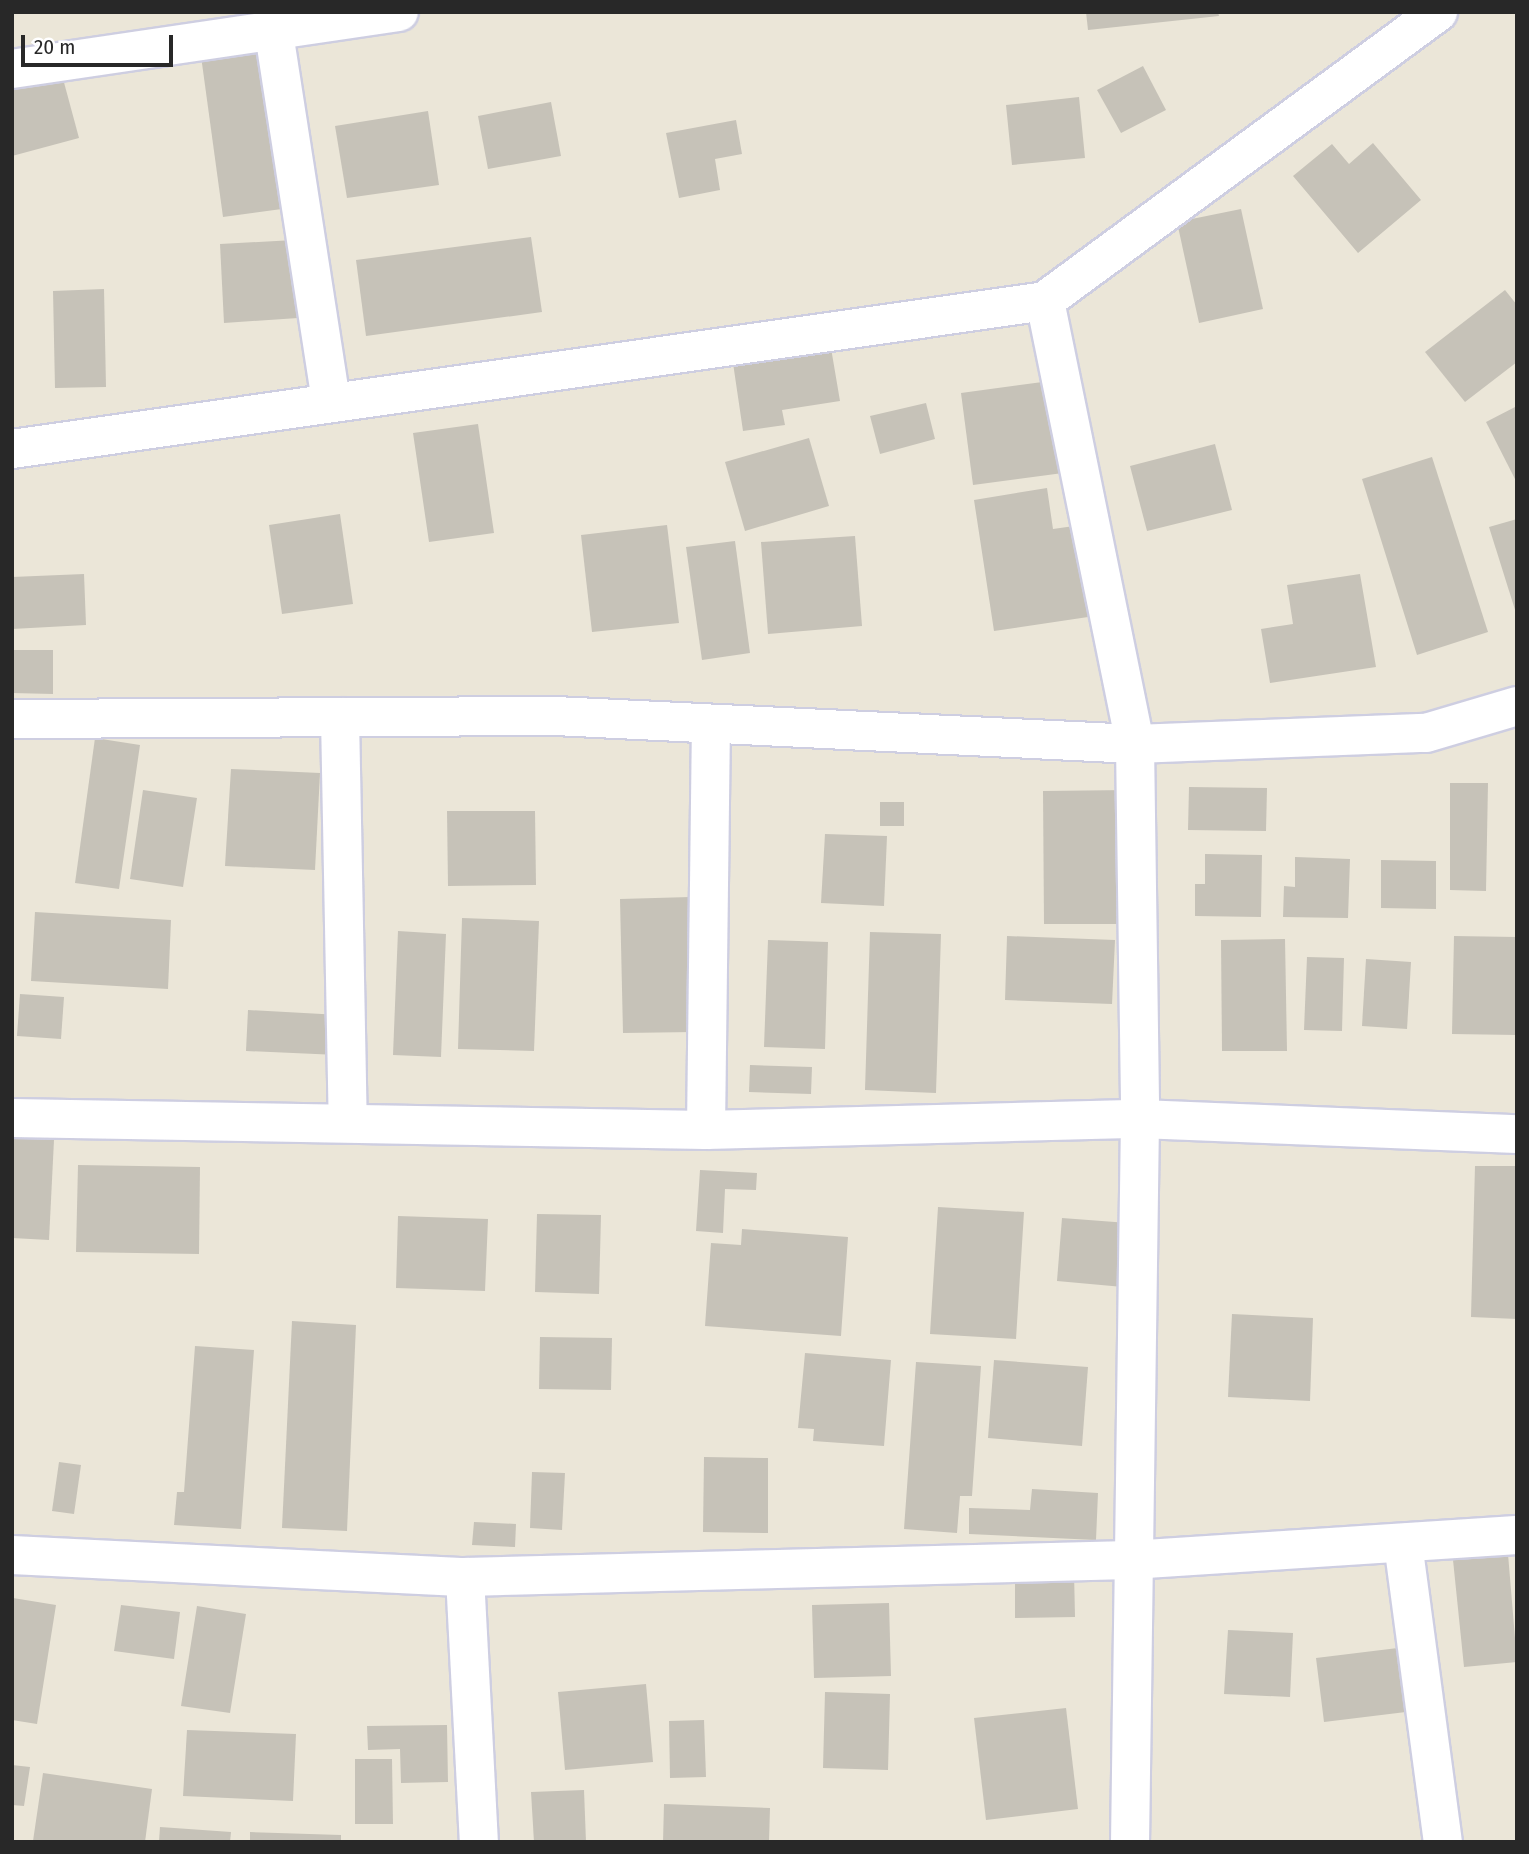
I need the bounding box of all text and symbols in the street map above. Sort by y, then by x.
scale bar [24,21,177,65]
text: 20 m [34,34,75,60]

